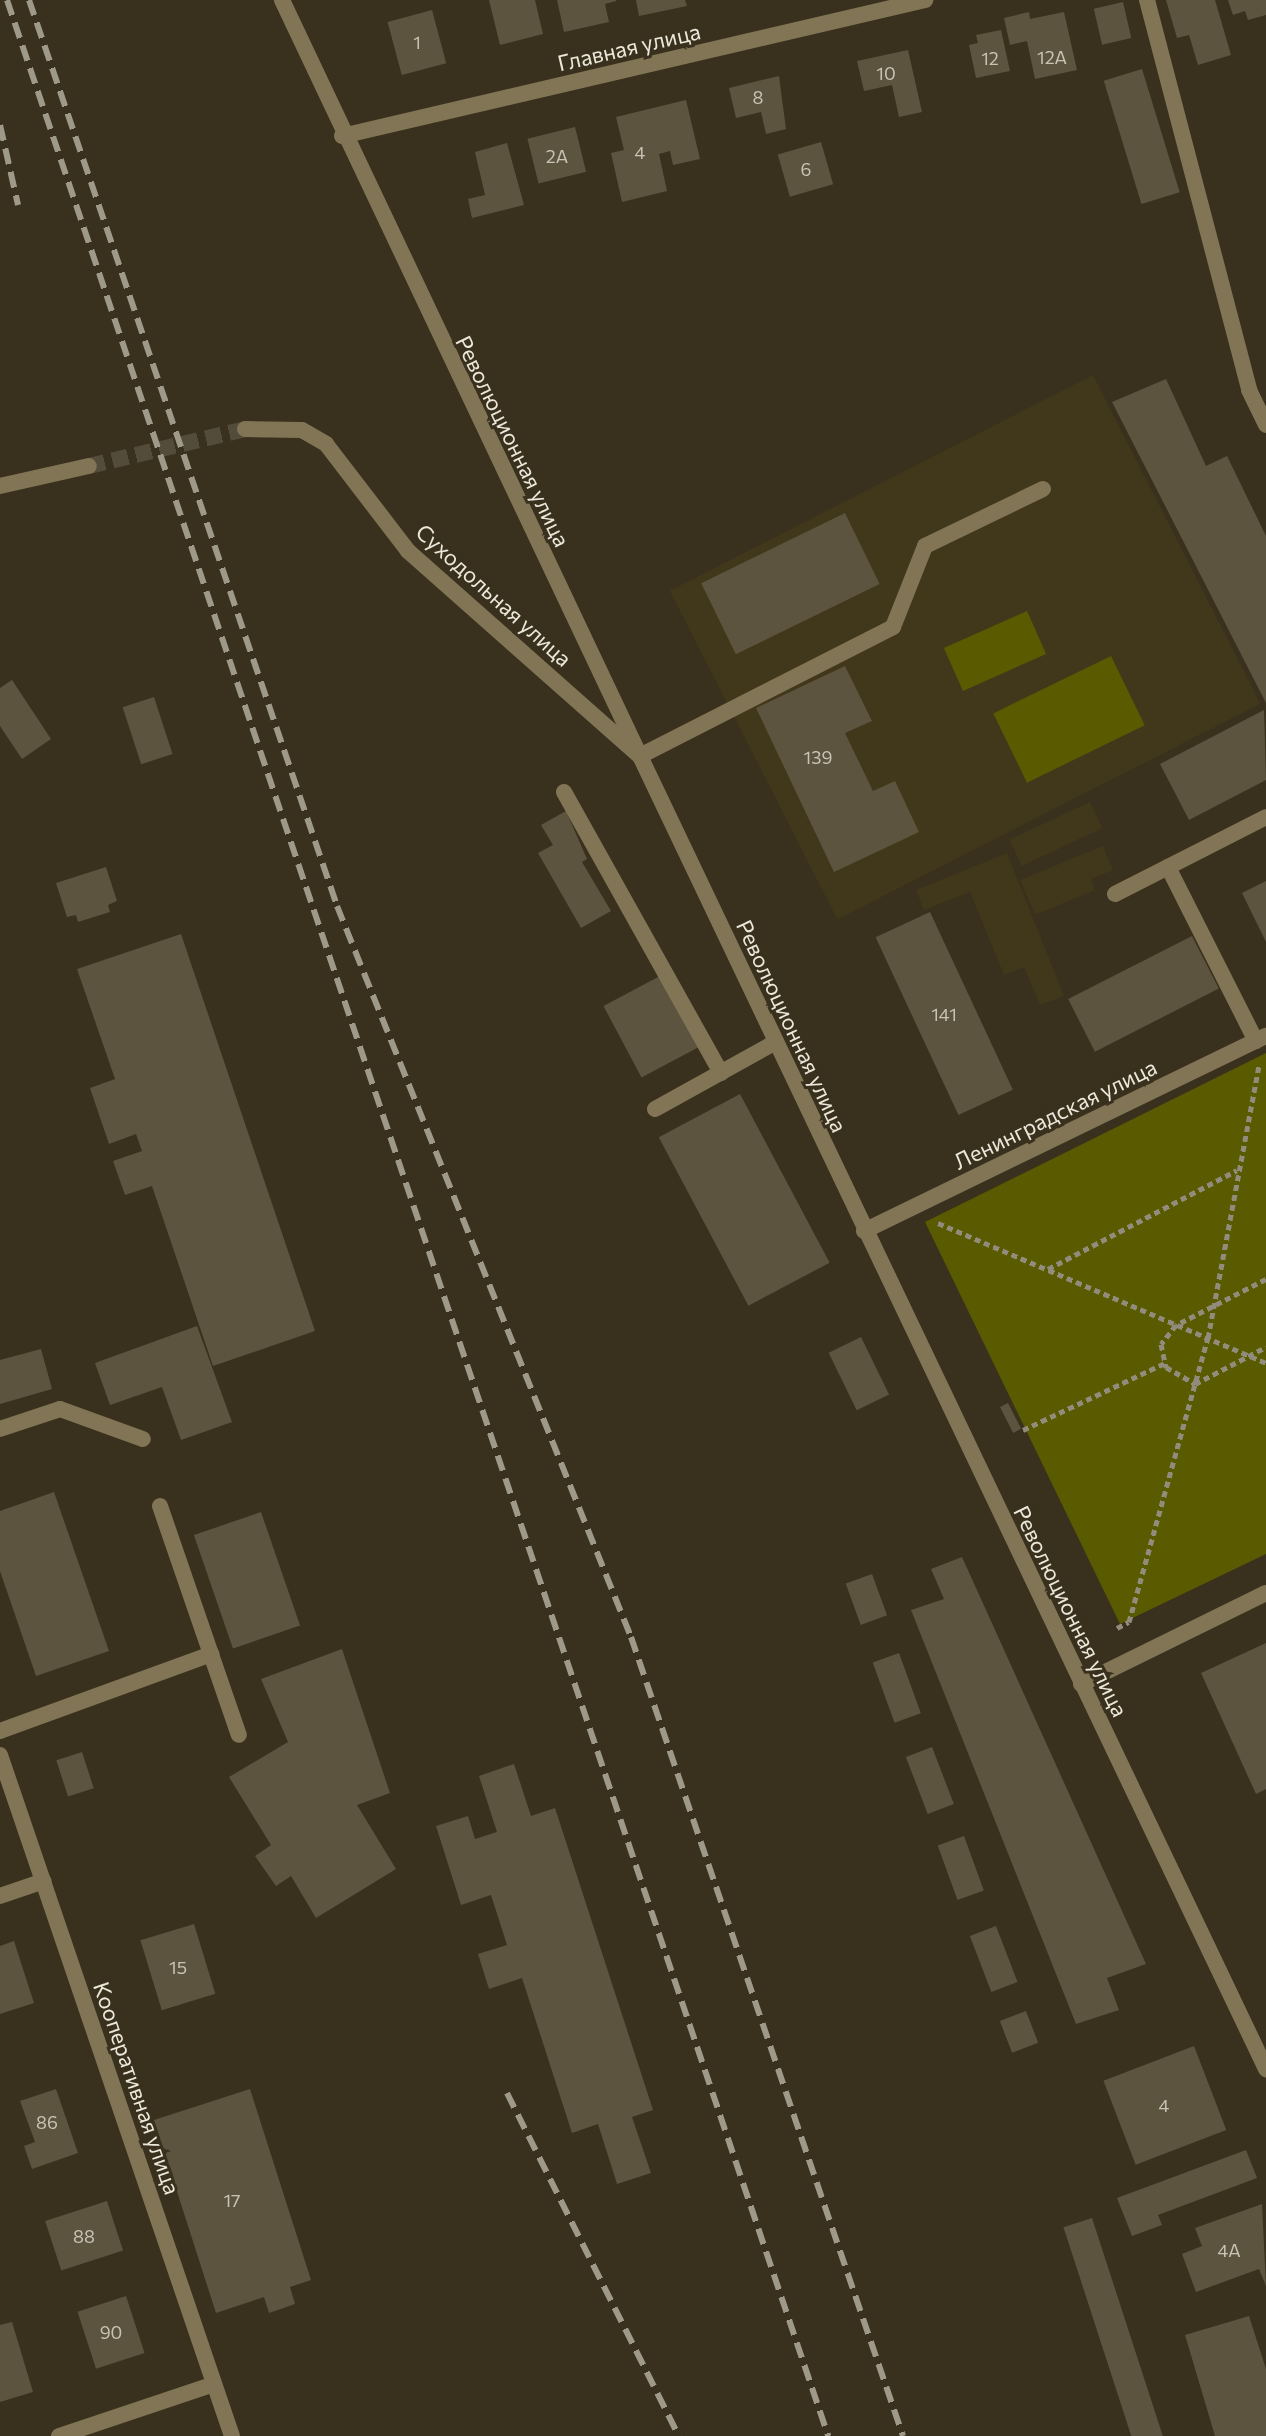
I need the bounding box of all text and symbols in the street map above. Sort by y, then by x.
street label: Главная улица [555,18,703,76]
house number: 1 [413,31,421,53]
house number: 12А [1037,46,1067,68]
house number: 12 [981,47,999,69]
house number: 10 [876,62,896,84]
house number: 8 [753,86,763,108]
house number: 4 [635,141,645,163]
house number: 2А [546,145,568,167]
house number: 6 [801,158,811,180]
street label: Революционная улица [450,331,576,551]
street label: Суходольная улица [411,518,577,672]
house number: 139 [804,746,832,768]
street label: Революционная улица [731,916,853,1136]
house number: 141 [931,1003,957,1025]
street label: Ленинградская улица [949,1053,1161,1175]
street label: Революционная улица [1008,1501,1134,1721]
house number: 15 [169,1956,187,1978]
street label: Кооперативная улица [88,1978,186,2198]
house number: 4 [1159,2094,1169,2116]
house number: 86 [36,2111,58,2133]
house number: 17 [223,2189,241,2211]
house number: 88 [73,2225,95,2247]
house number: 4А [1217,2239,1241,2261]
house number: 90 [100,2321,122,2343]

